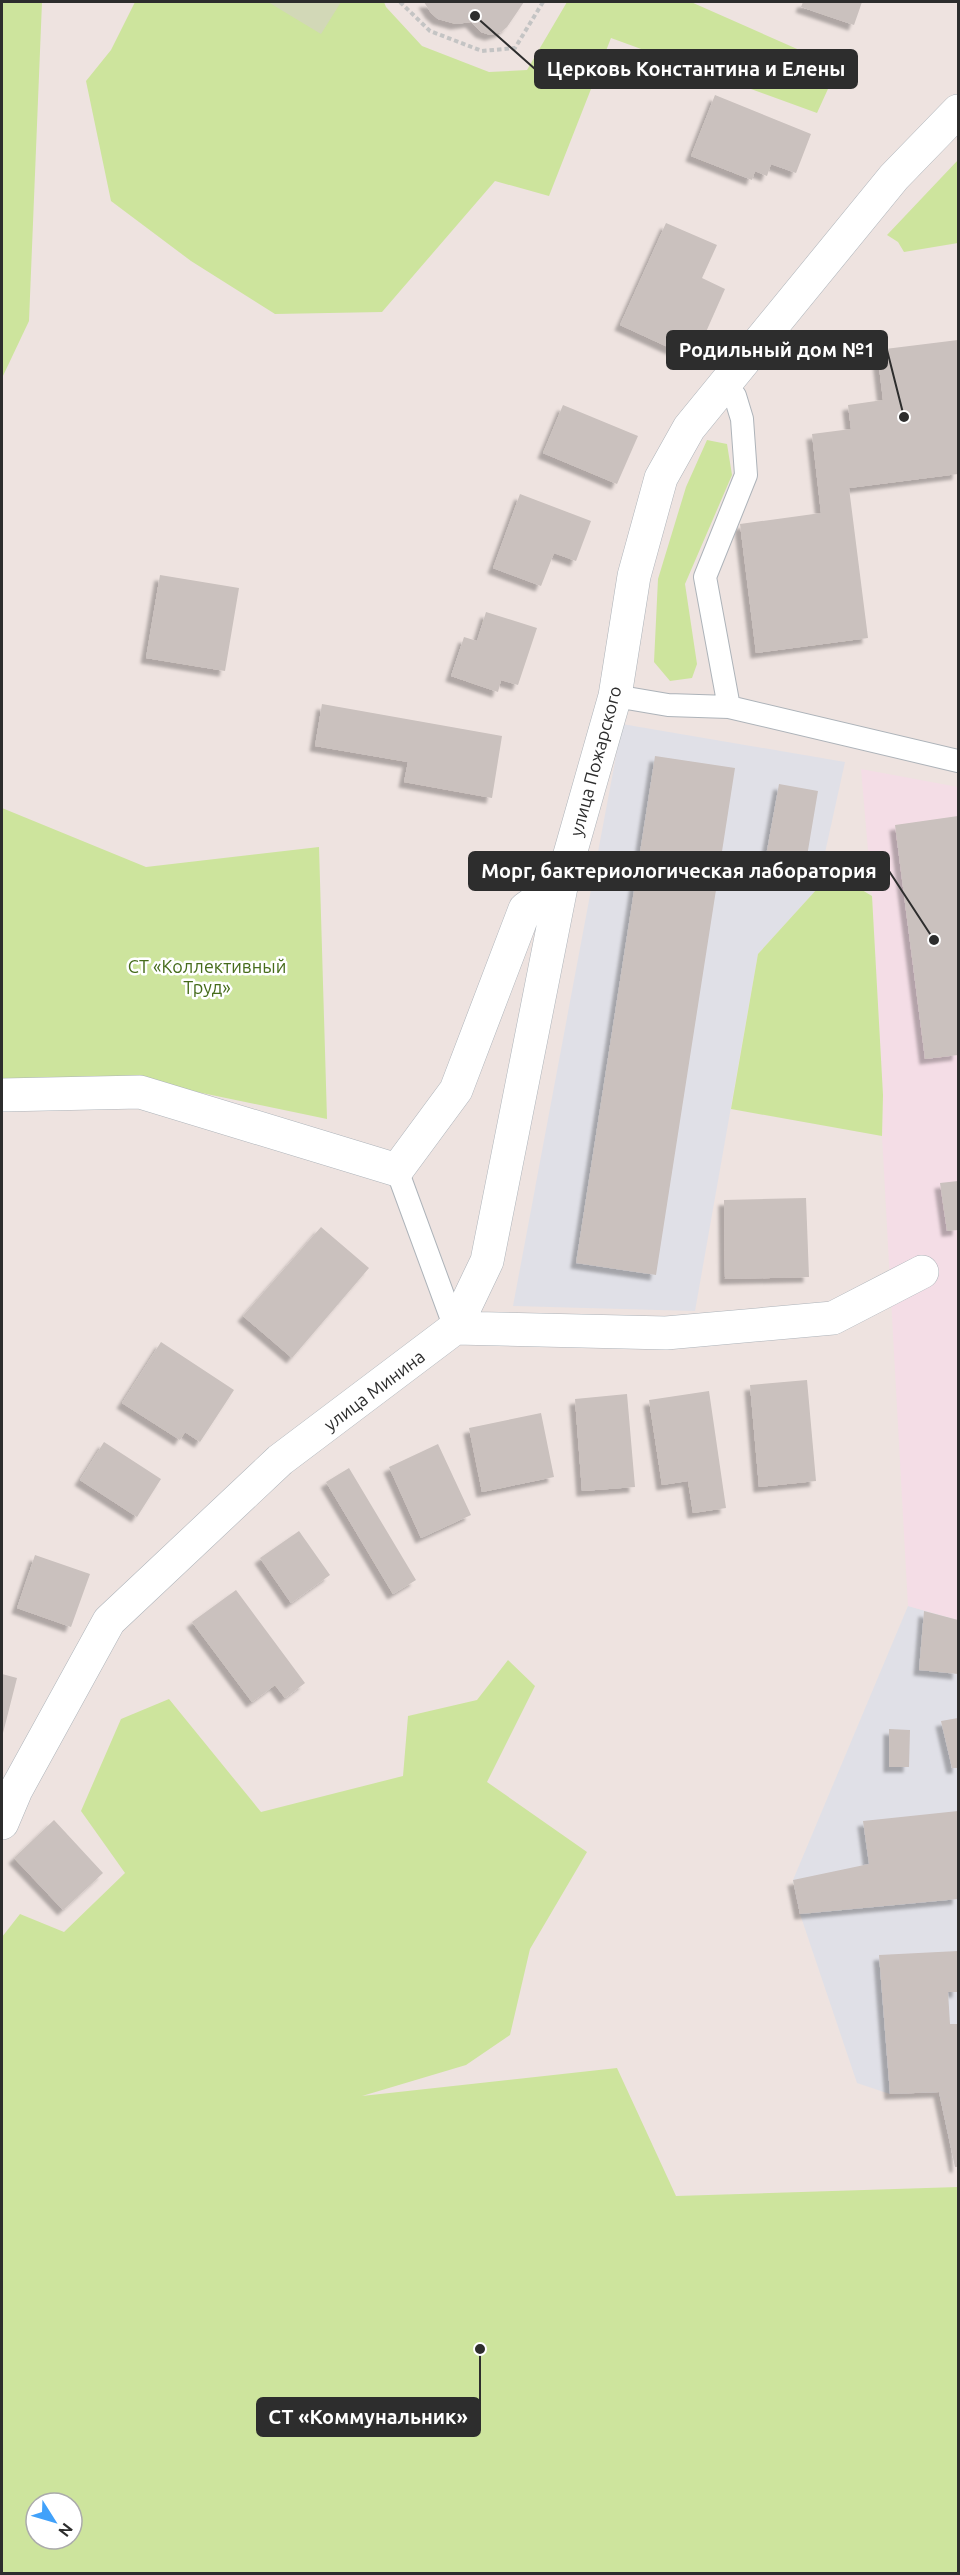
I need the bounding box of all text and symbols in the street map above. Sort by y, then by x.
callout: Церковь Константина и Елены [535,50,857,88]
text: Церковь Константина и Елены [547,57,845,80]
callout: Родильный дом №1 [667,331,887,369]
text: Родильный дом №1 [679,338,875,361]
street label: улица Пожарского [565,684,625,838]
callout: Морг, бактериологическая лаборатория [469,852,889,890]
text: Морг, бактериологическая лаборатория [481,859,877,882]
park label: СТ «Коллективный Труд» [128,956,286,997]
street label: улица Минина [320,1346,428,1434]
callout: СТ «Коммунальник» [257,2398,480,2436]
text: СТ «Коммунальник» [268,2405,468,2428]
north arrow [24,2491,84,2551]
text: N [55,2520,77,2540]

